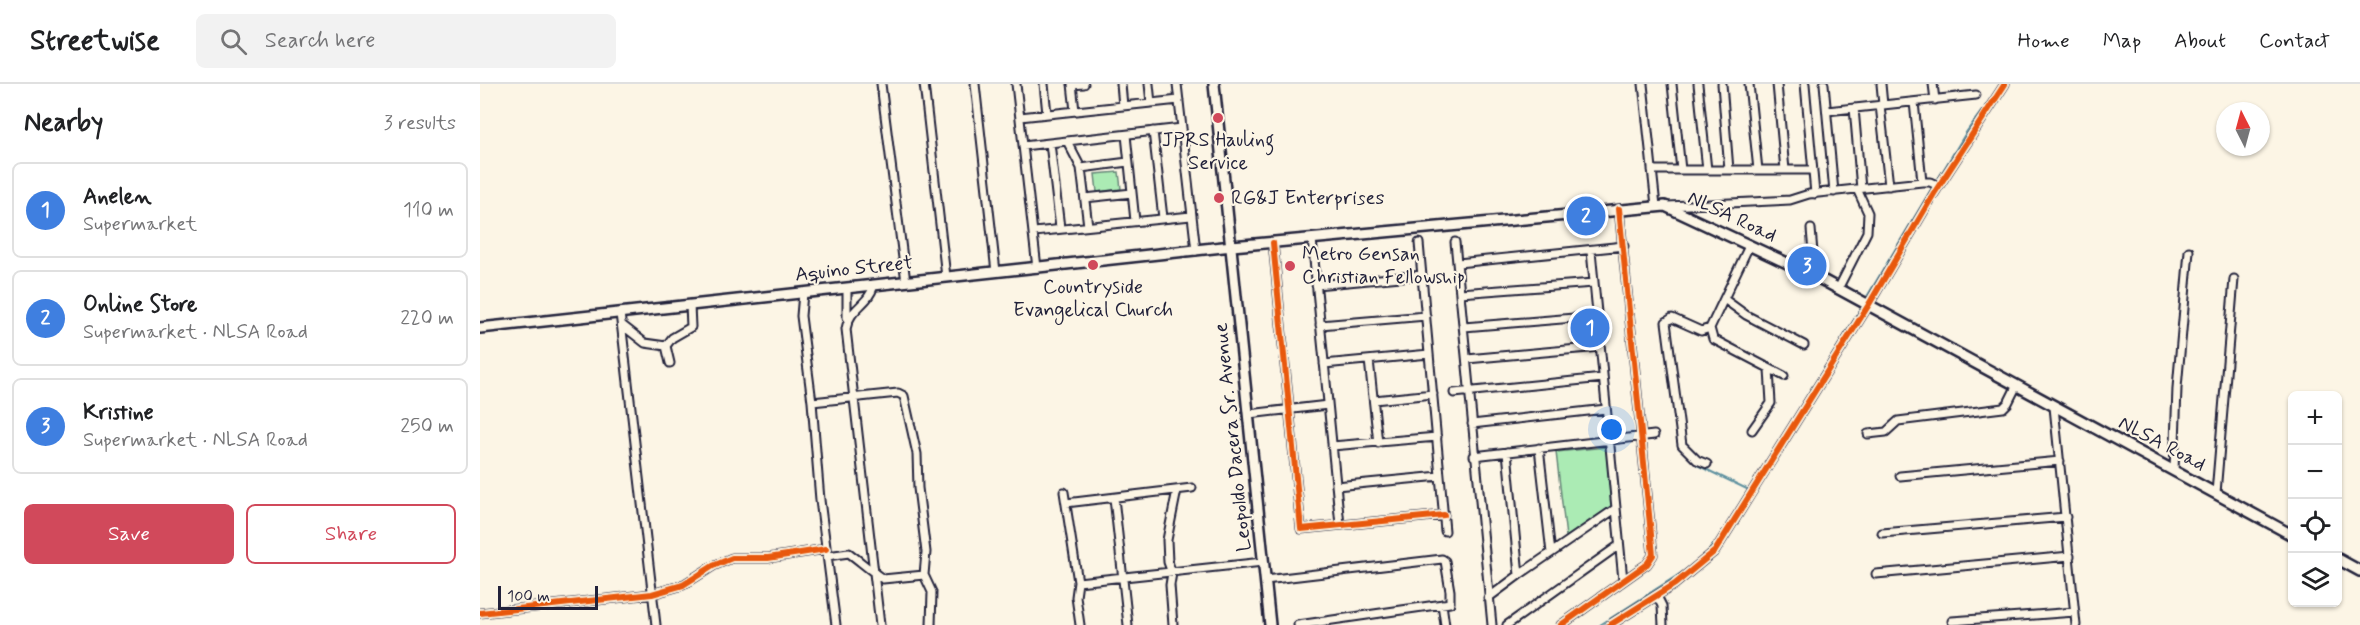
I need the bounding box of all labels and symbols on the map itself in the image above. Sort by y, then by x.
north arrow [2216,102,2270,156]
marker: JPRS Hauling Service [1211,111,1225,125]
place label: JPRS Hauling Service [1162,127,1274,177]
place label: RG&J Enterprises [1231,185,1384,212]
street label: NLSA Road [1683,185,1781,249]
marker: RG&J Enterprises [1212,191,1226,205]
pin: 2 [1566,194,1606,238]
place label: Metro Gensan Christian Fellowship [1302,241,1465,291]
pin: 3 [1788,244,1826,288]
street label: Aquino Street [794,249,914,289]
marker: Countryside Evangelical Church [1086,258,1100,272]
marker: Metro Gensan Christian Fellowship [1283,259,1297,273]
place label: Countryside Evangelical Church [1013,274,1173,325]
pin: 1 [1570,306,1610,350]
street label: Leopoldo Dacera Sr. Avenue [1208,321,1258,553]
street label: NLSA Road [2114,410,2210,478]
your location [1597,415,1626,444]
scale bar [498,583,598,610]

